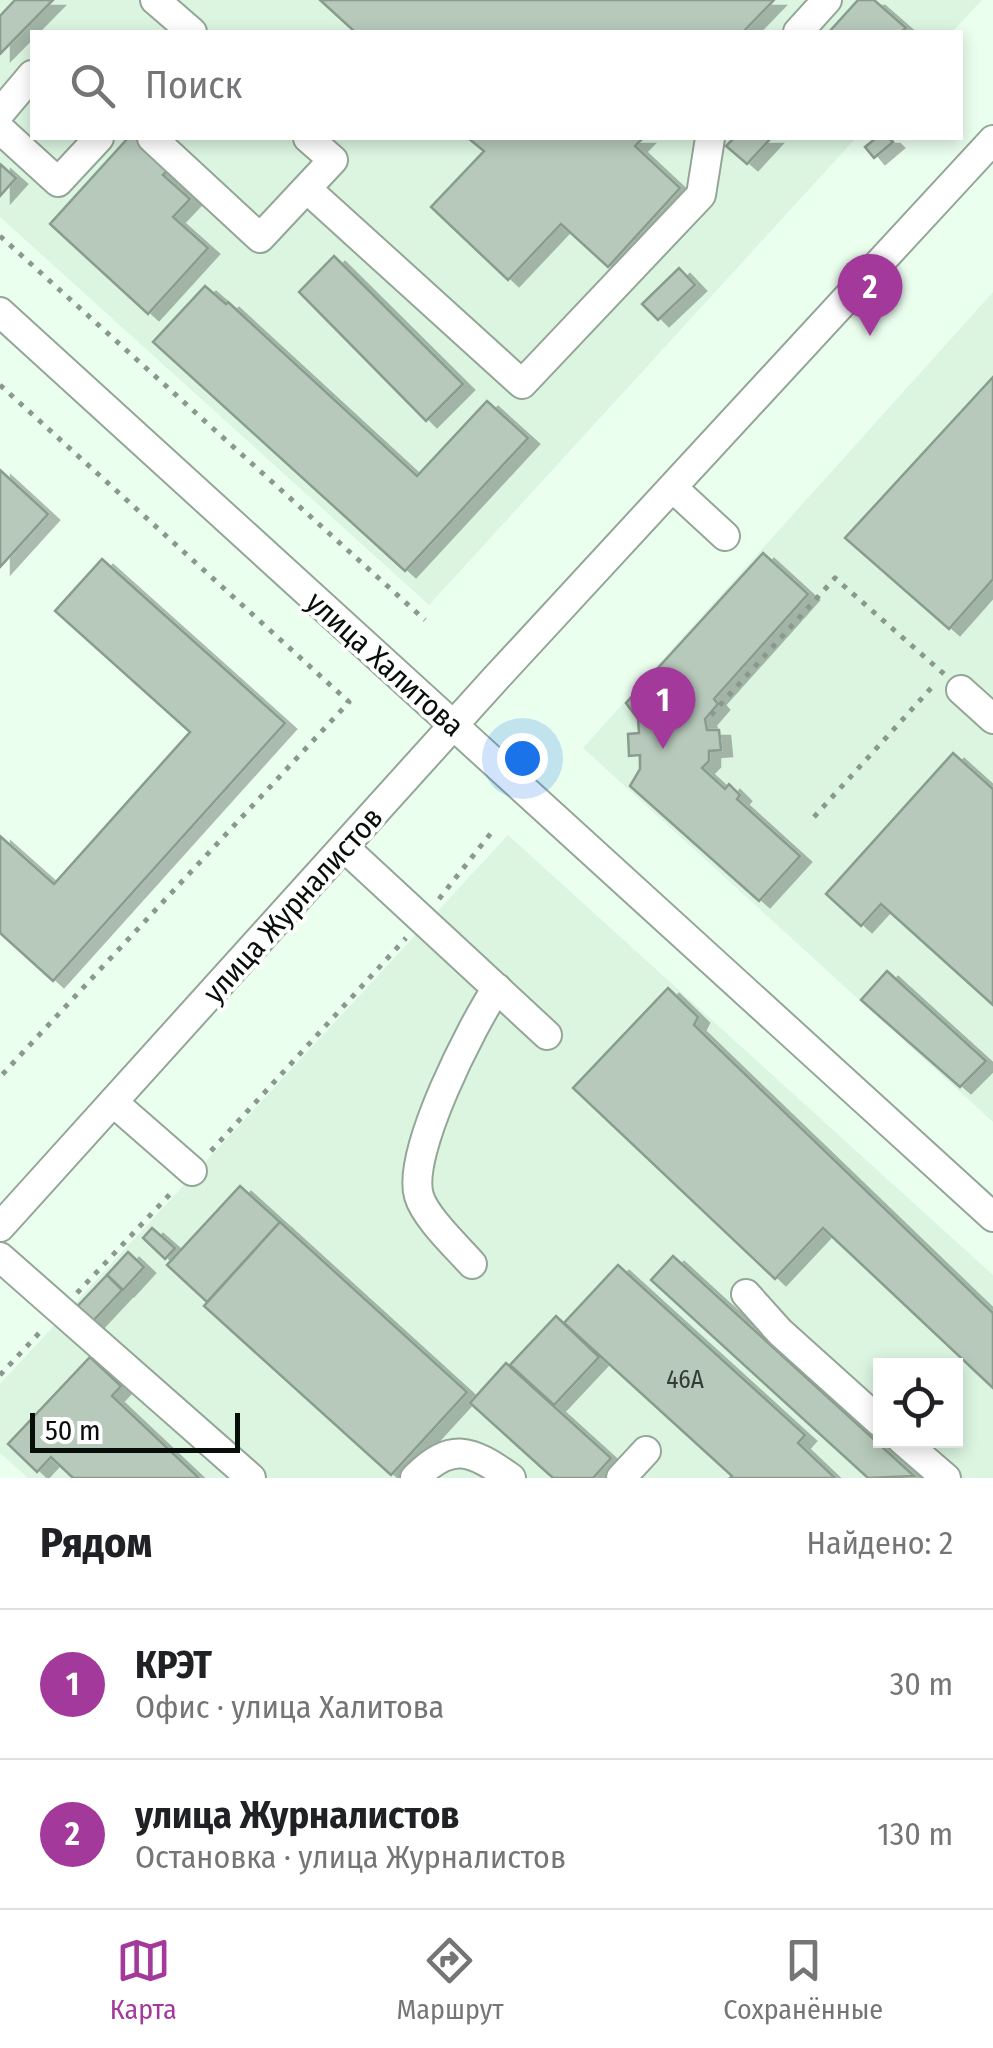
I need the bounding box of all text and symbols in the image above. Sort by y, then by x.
search box [30,30,963,140]
icon: search [65,58,120,113]
text: Поиск [145,62,242,108]
pin: 2 [838,254,902,336]
street label: улица Халитова [299,584,471,744]
pin: 1 [630,666,696,749]
your location [497,733,548,784]
street label: улица Журналистов [196,800,390,1010]
map controls [873,1358,963,1448]
button: locate [873,1358,963,1448]
house number: 46А [666,1365,704,1395]
scale bar [30,1408,240,1452]
text: 50 m [45,1414,101,1447]
text: Рядом [40,1518,152,1568]
text: Найдено: 2 [807,1524,953,1562]
text: КРЭТ [135,1642,212,1688]
text: 1 [66,1665,79,1703]
text: 30 m [890,1665,953,1703]
text: Офис · улица Халитова [135,1688,444,1726]
text: улица Журналистов [135,1792,460,1838]
text: 2 [65,1815,80,1853]
text: 130 m [877,1815,953,1853]
text: Остановка · улица Журналистов [135,1838,566,1876]
tab: Карта [110,1933,177,2026]
tab: Маршрут [396,1933,504,2026]
tab: Сохранённые [723,1933,883,2026]

